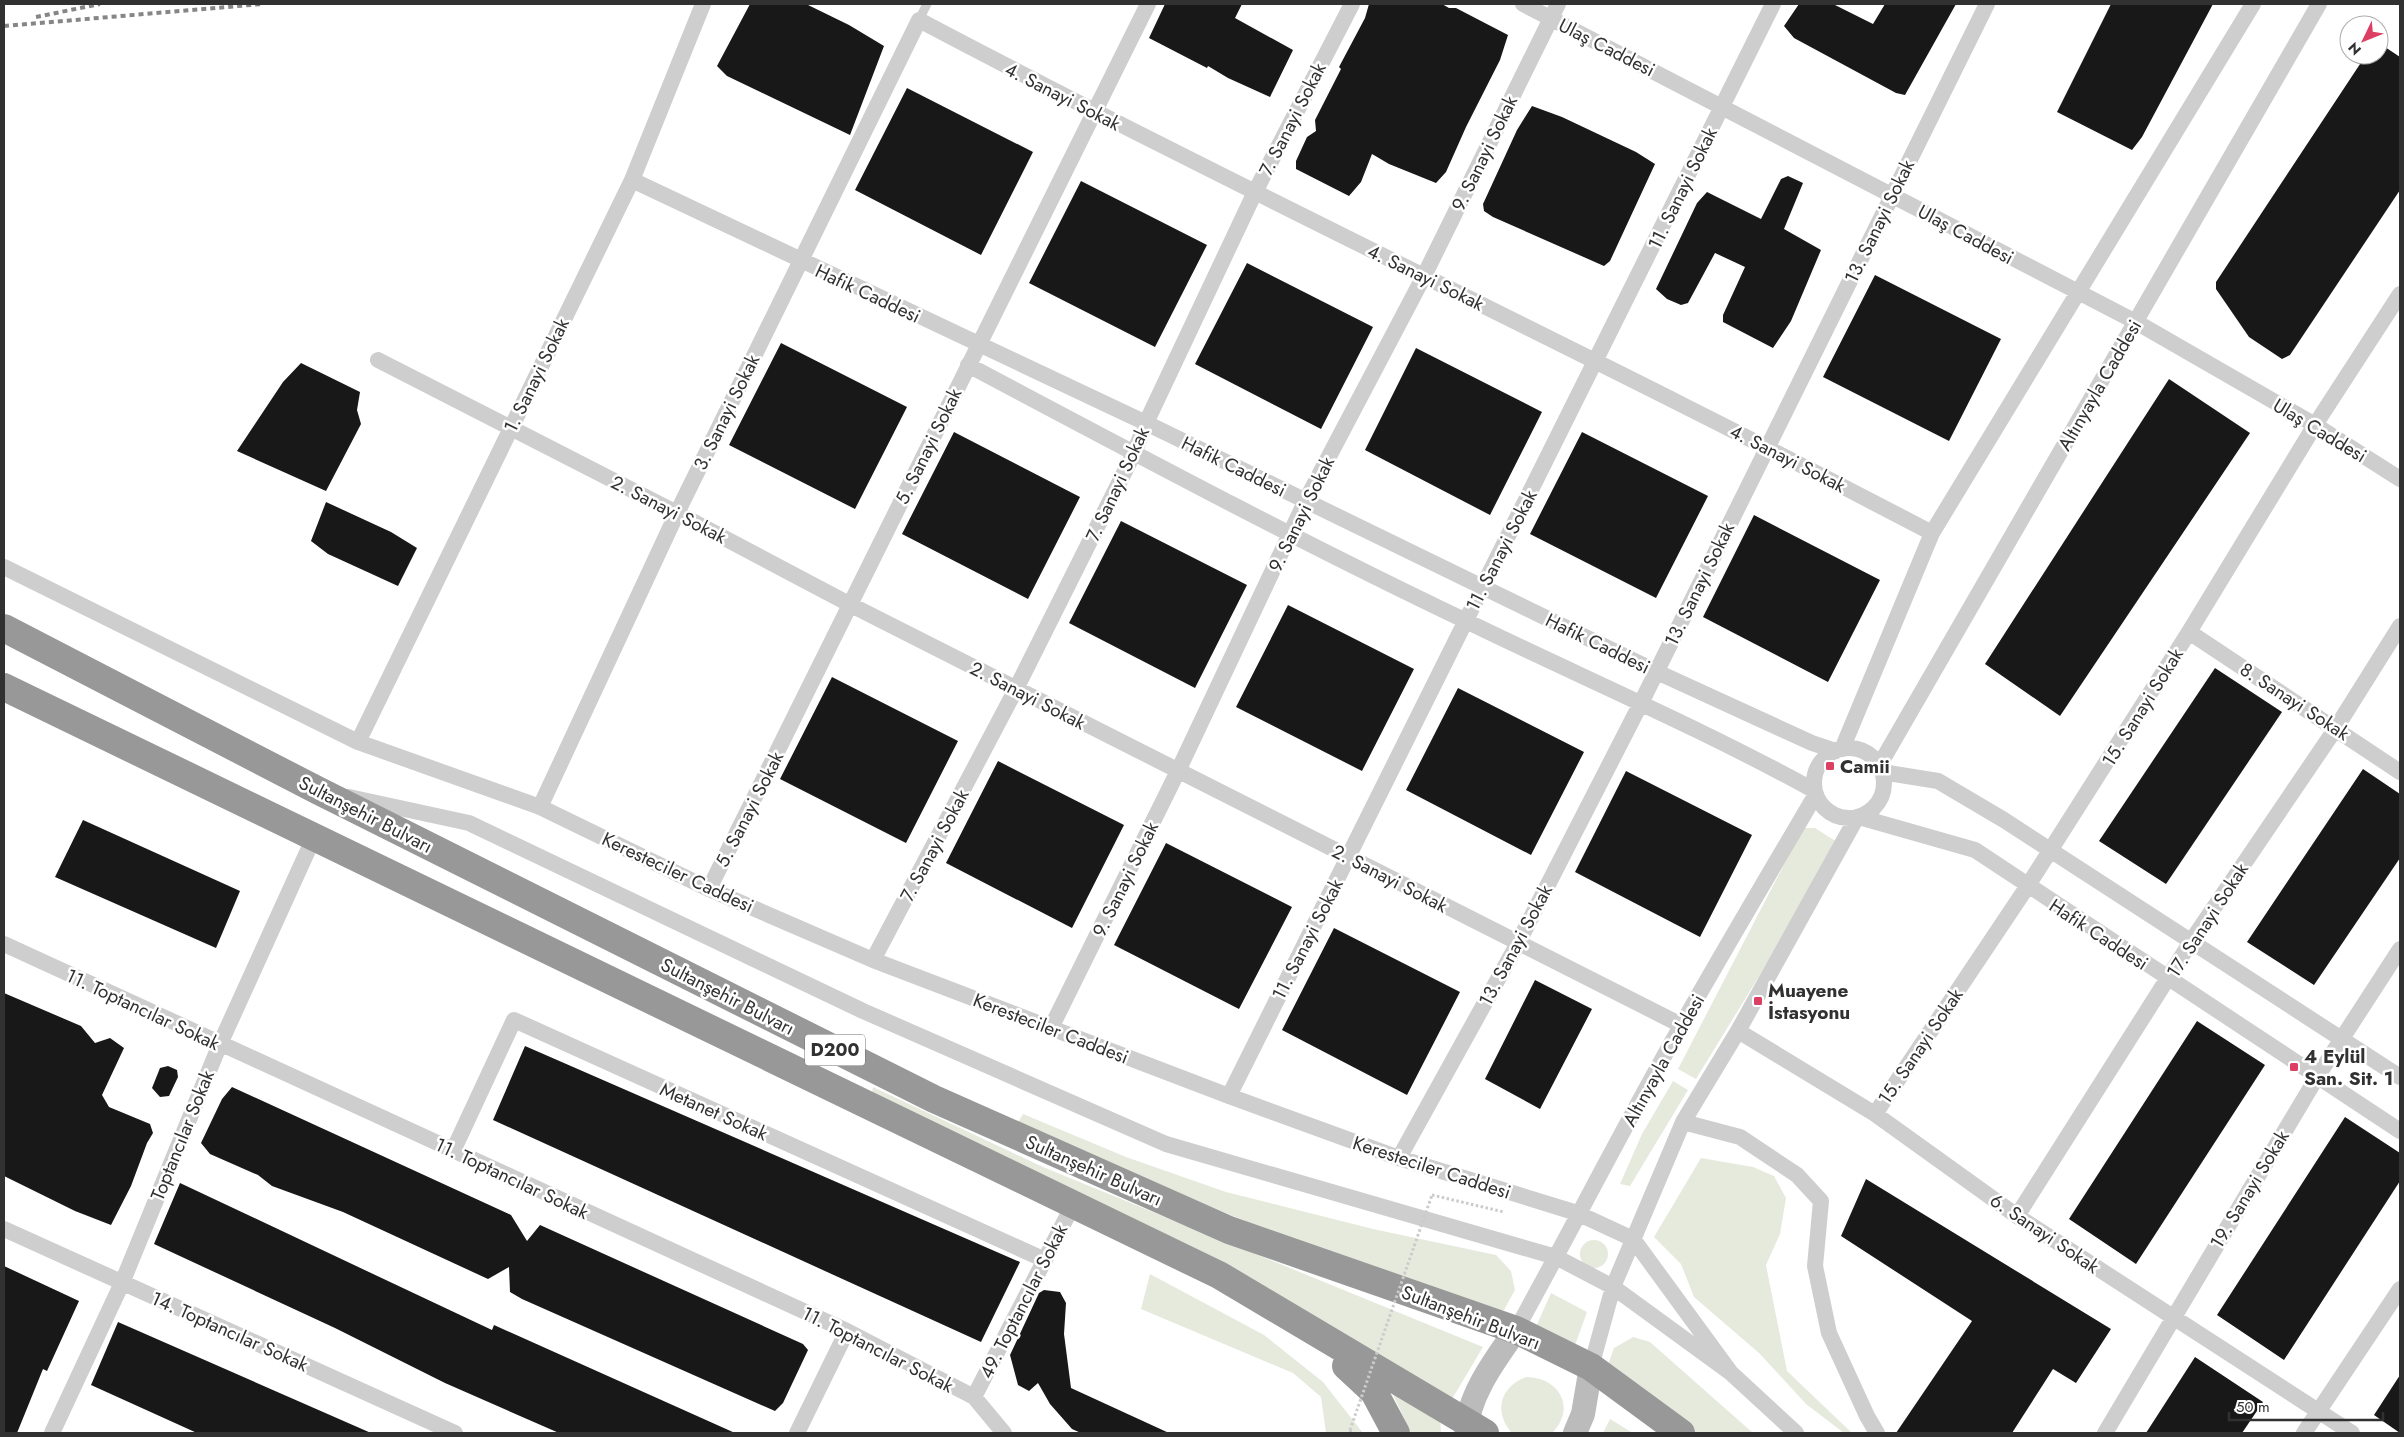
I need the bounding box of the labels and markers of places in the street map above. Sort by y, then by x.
place label: Camii [1840,753,1890,780]
marker: Camii [1824,760,1836,772]
place label: Muayene İstasyonu [1768,977,1850,1026]
marker: Muayene İstasyonu [1752,995,1764,1007]
place label: 4 Eylül San. Sit. 1 [2304,1043,2394,1092]
marker: 4 Eylül San. Sit. 1 [2288,1061,2300,1073]

